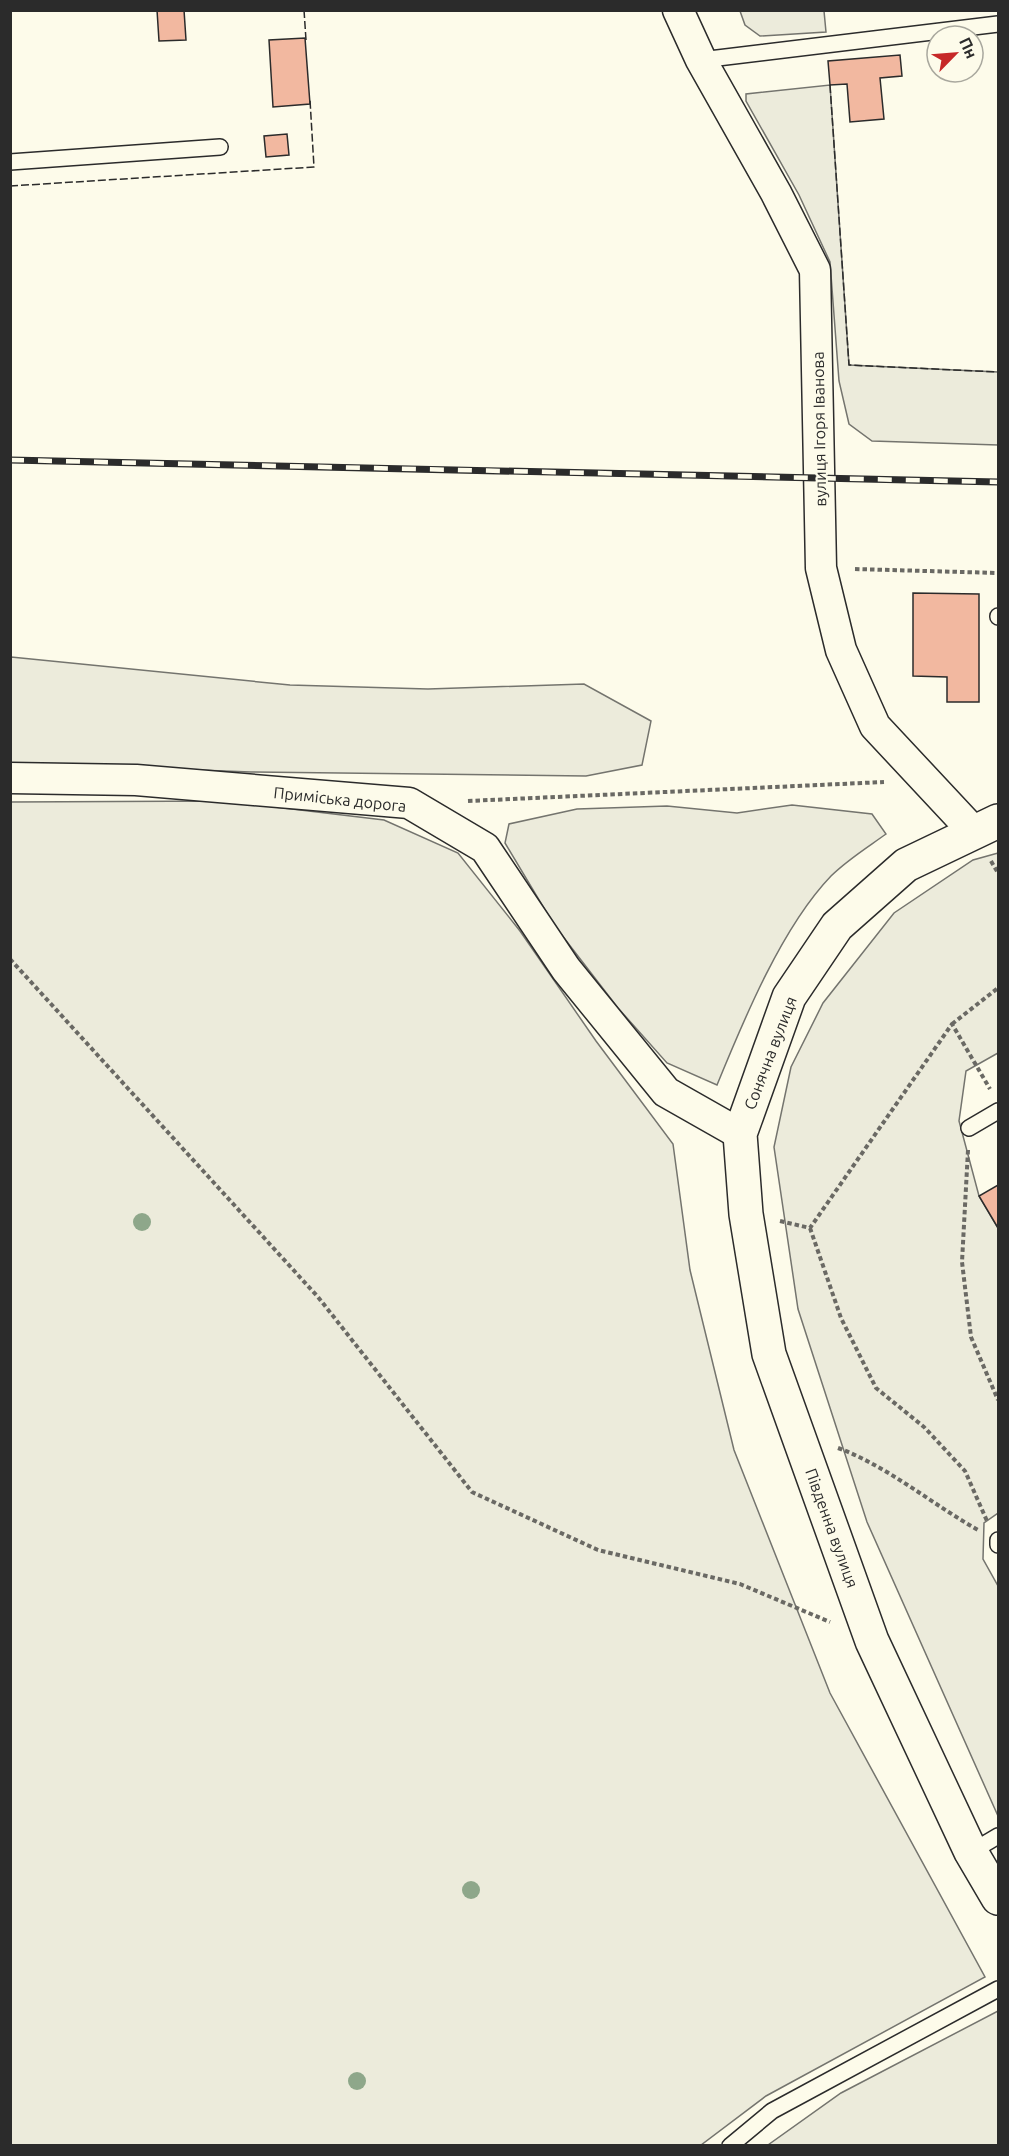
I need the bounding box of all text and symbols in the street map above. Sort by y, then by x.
north arrow [925,24,985,84]
text: Пн [956,34,981,61]
street label: вулиця Ігоря Іванова [809,351,829,507]
street label: Приміська дорога [273,783,407,815]
street label: Сонячна вулиця [740,994,800,1112]
street label: Південна вулиця [802,1466,862,1590]

